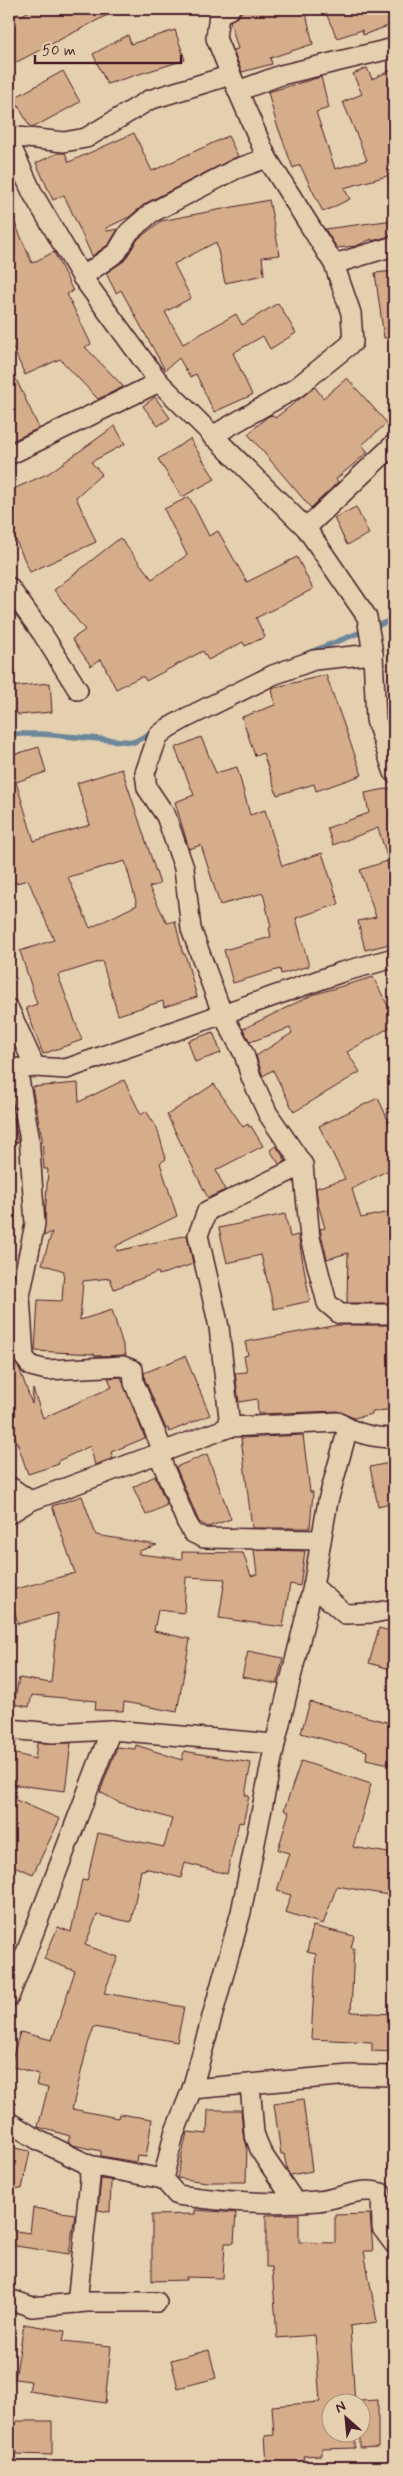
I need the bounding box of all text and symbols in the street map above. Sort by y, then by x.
scale bar [35,32,181,64]
text: 50 m [42,41,76,61]
north arrow [320,2394,370,2444]
text: N [332,2397,349,2417]

